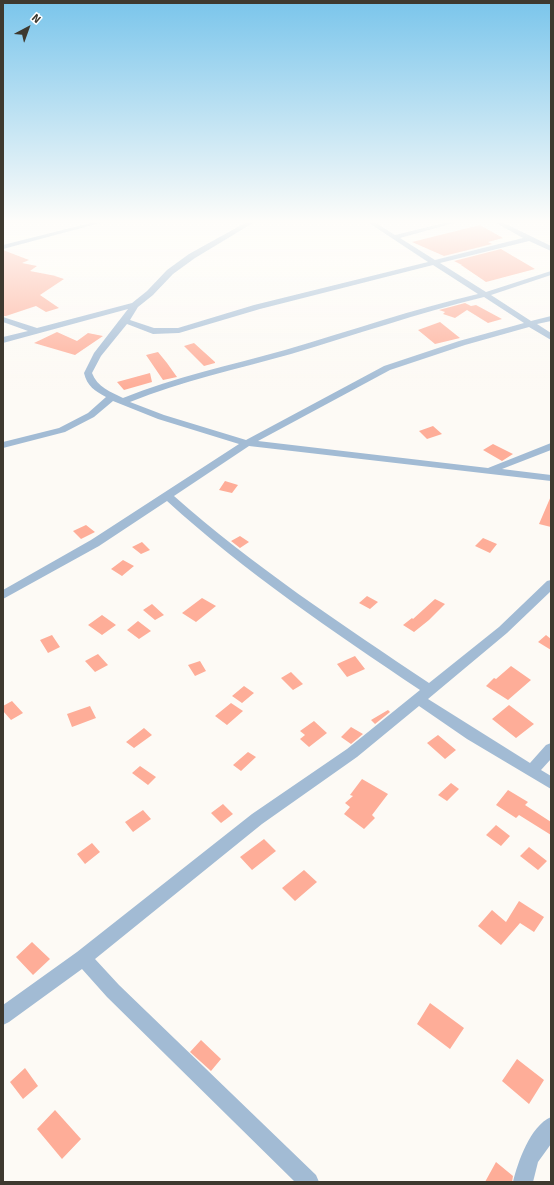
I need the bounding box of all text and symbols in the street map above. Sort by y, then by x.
north arrow [8,8,48,48]
text: N [29,11,43,26]

